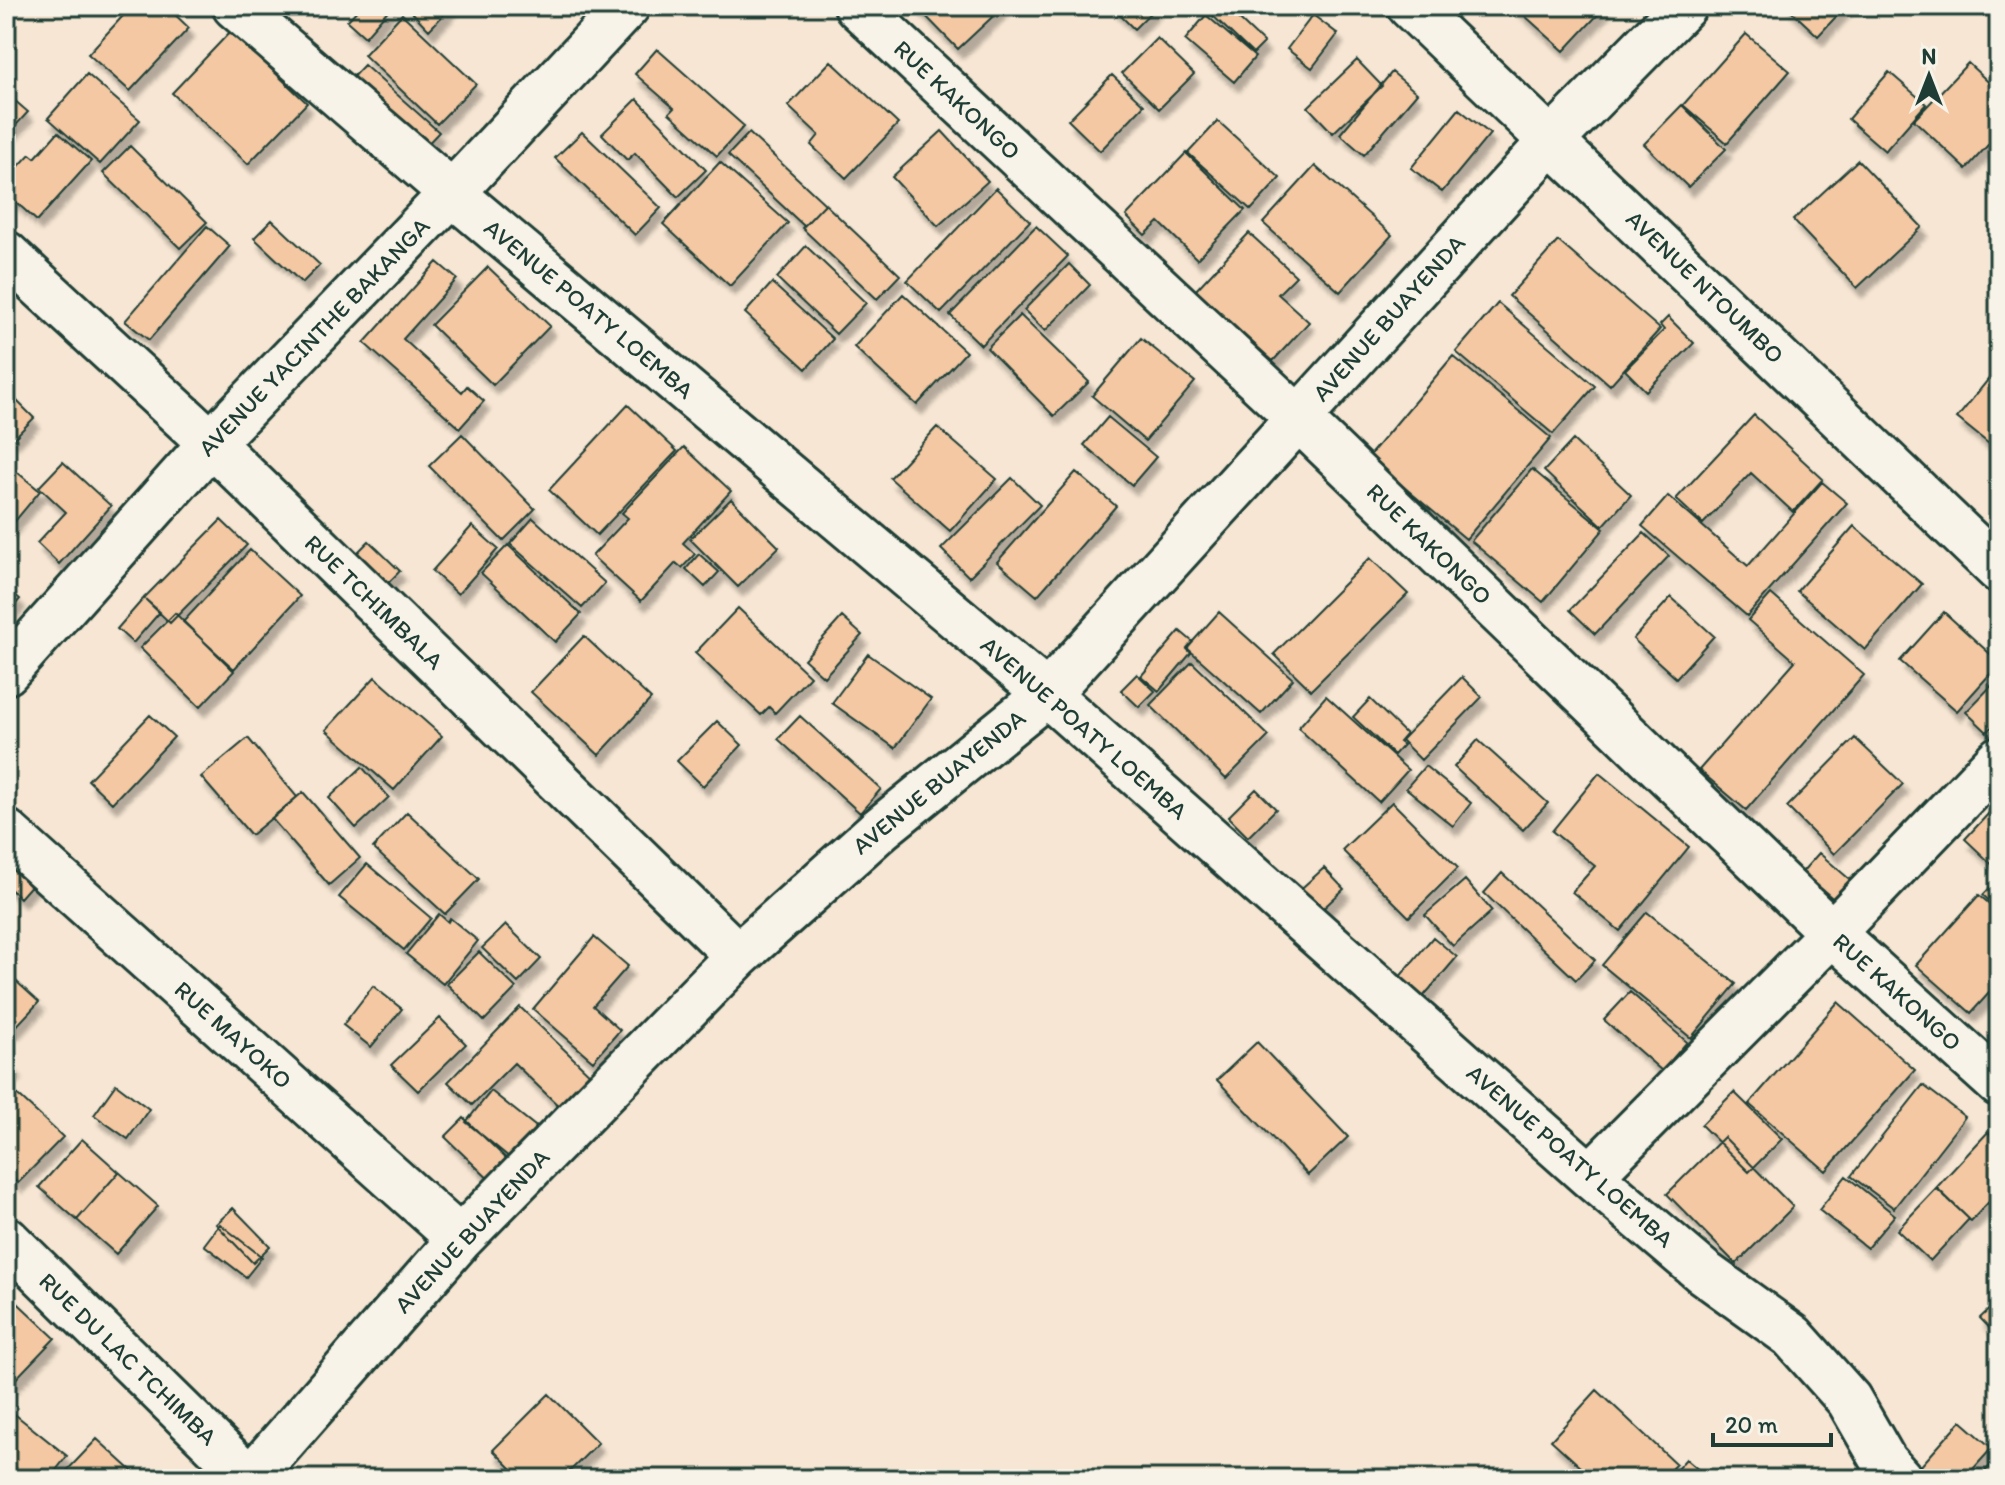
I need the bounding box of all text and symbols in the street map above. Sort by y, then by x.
street label: RUE KAKONGO [888,34,1027,166]
north arrow [1889,36,1969,116]
text: N [1922,43,1936,70]
street label: AVENUE NTOUMBO [1620,204,1790,369]
street label: AVENUE YACINTHE BAKANGA [192,211,435,462]
street label: AVENUE POATY LOEMBA [479,213,700,405]
street label: AVENUE BUAYENDA [1306,228,1471,407]
street label: RUE KAKONGO [1361,477,1498,611]
street label: RUE TCHIMBALA [299,528,450,675]
street label: AVENUE POATY LOEMBA [975,630,1194,825]
street label: AVENUE BUAYENDA [846,703,1031,860]
street label: RUE KAKONGO [1827,926,1967,1057]
street label: RUE MAYOKO [169,974,298,1095]
street label: AVENUE POATY LOEMBA [1461,1058,1680,1253]
street label: AVENUE BUAYENDA [388,1142,555,1319]
street label: RUE DU LAC TCHIMBA [33,1266,223,1451]
scale bar [1713,1397,1831,1447]
text: 20 m [1725,1410,1778,1439]

